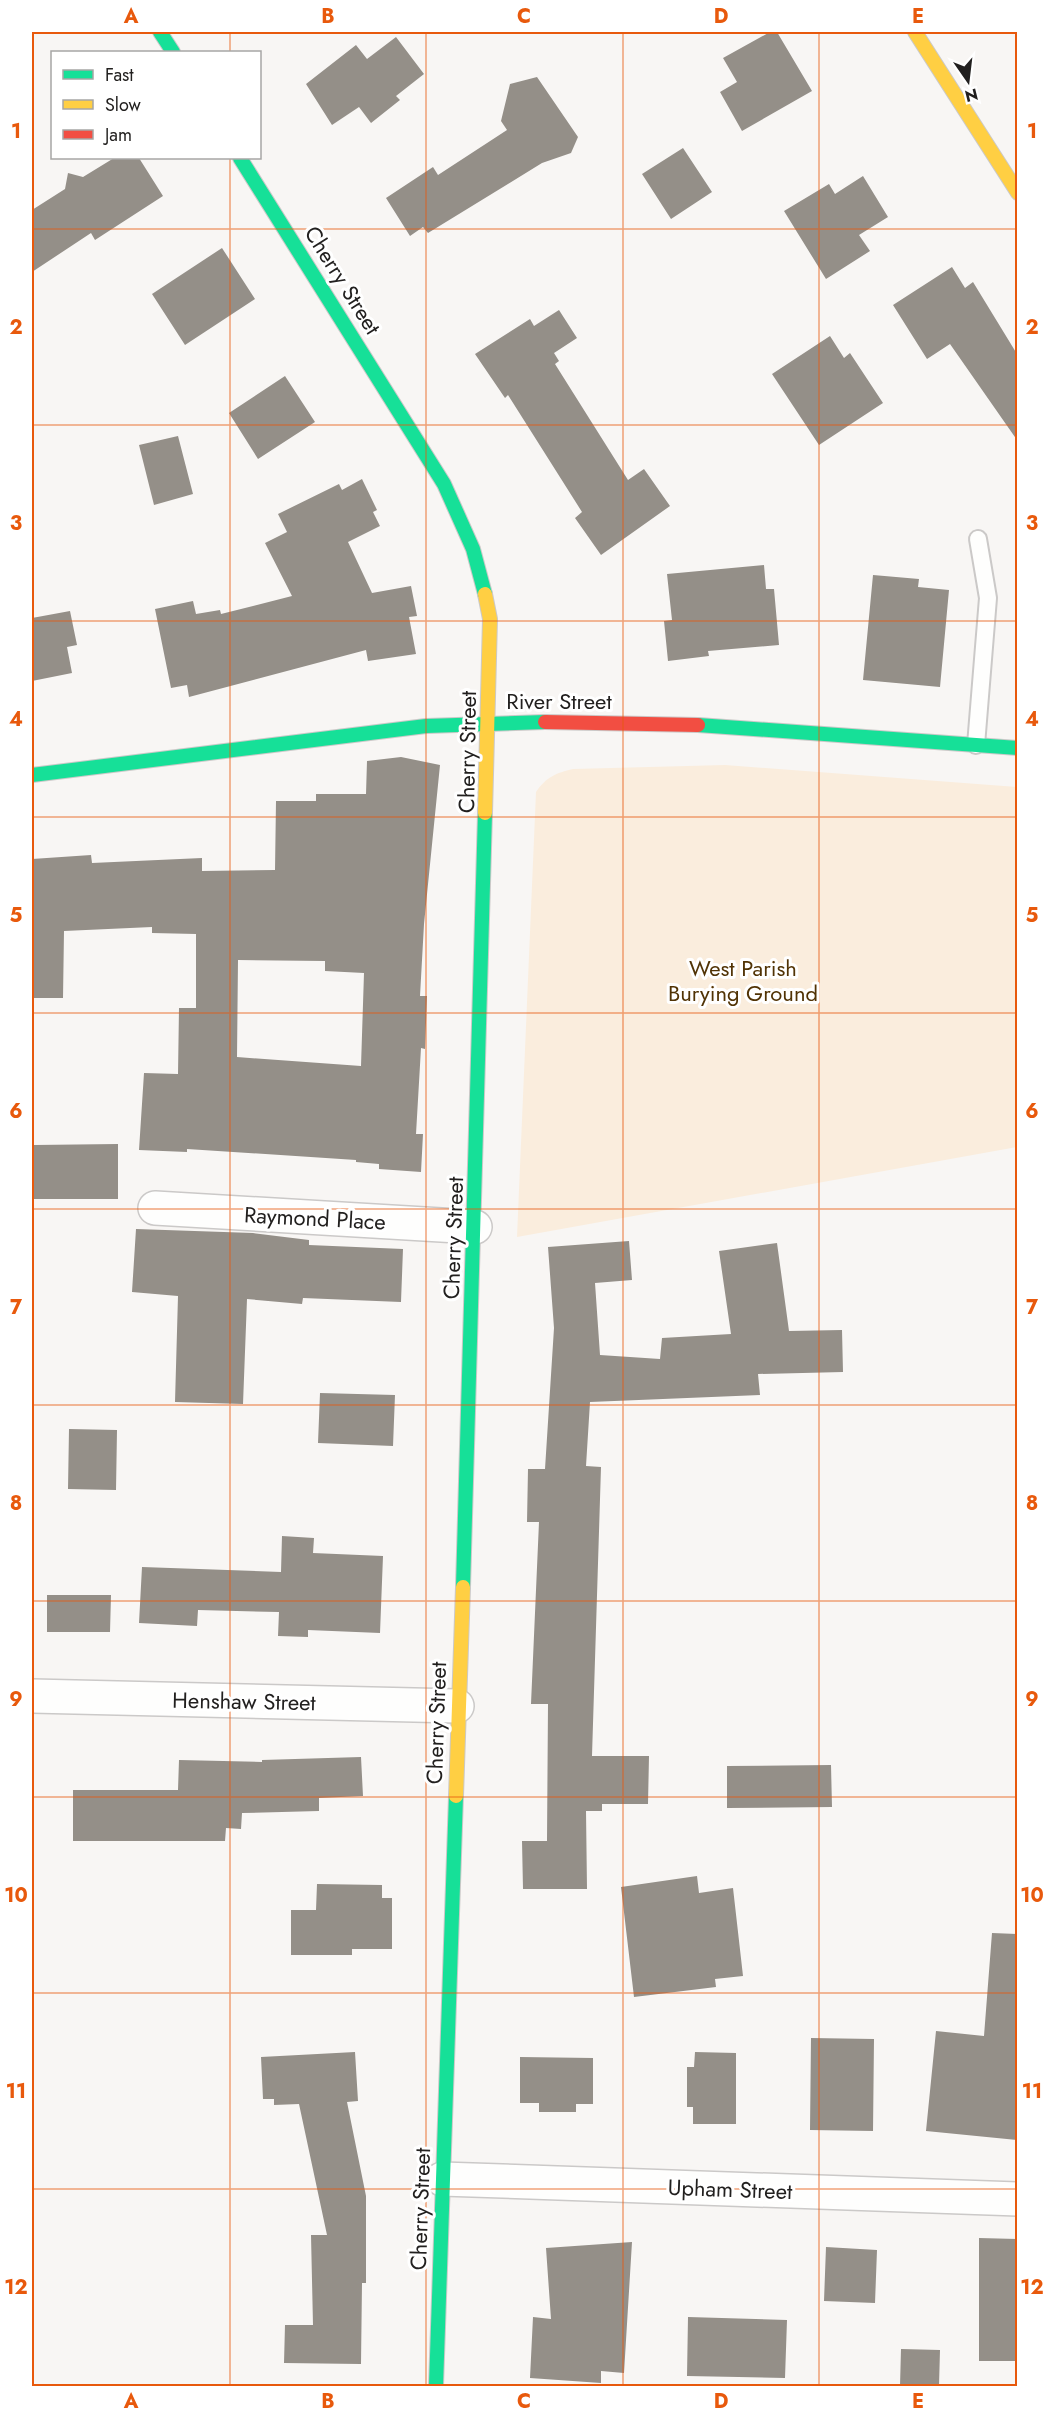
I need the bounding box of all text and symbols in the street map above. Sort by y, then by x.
text: A [123,2,139,31]
text: B [321,2,335,31]
text: C [517,2,531,31]
text: D [714,2,728,31]
text: E [912,2,924,31]
legend [51,51,261,159]
north arrow [938,51,998,111]
text: Fast [105,62,134,88]
text: N [963,82,980,108]
text: Slow [105,92,142,118]
text: 1 [11,117,21,146]
text: 1 [1027,117,1037,146]
text: Jam [103,122,132,148]
street label: Cherry Street [297,220,389,341]
text: 2 [9,313,23,342]
text: 2 [1025,313,1039,342]
text: 3 [10,509,22,538]
text: 3 [1026,509,1038,538]
street label: River Street [506,685,612,717]
street label: Cherry Street [450,690,484,814]
text: 4 [9,705,23,734]
text: 4 [1025,705,1039,734]
text: 5 [10,901,23,930]
text: 5 [1026,901,1039,930]
park label: West Parish Burying Ground [668,952,818,1009]
text: 6 [9,1097,23,1126]
text: 6 [1025,1097,1039,1126]
street label: Cherry Street [435,1176,471,1300]
street label: Raymond Place [243,1198,387,1238]
text: 7 [10,1293,23,1322]
text: 7 [1026,1293,1039,1322]
text: 8 [10,1489,22,1518]
text: 8 [1026,1489,1038,1518]
street label: Cherry Street [418,1661,454,1785]
street label: Henshaw Street [172,1684,317,1718]
text: 9 [9,1685,23,1714]
text: 9 [1025,1685,1039,1714]
text: 10 [4,1881,28,1910]
text: 10 [1020,1881,1044,1910]
text: 11 [6,2077,26,2106]
text: 11 [1022,2077,1042,2106]
street label: Cherry Street [402,2147,438,2271]
street label: Upham Street [667,2171,794,2207]
text: 12 [4,2273,28,2302]
text: 12 [1020,2273,1044,2302]
text: A [123,2387,139,2416]
text: B [321,2387,335,2416]
text: C [517,2387,531,2416]
text: D [714,2387,728,2416]
text: E [912,2387,924,2416]

